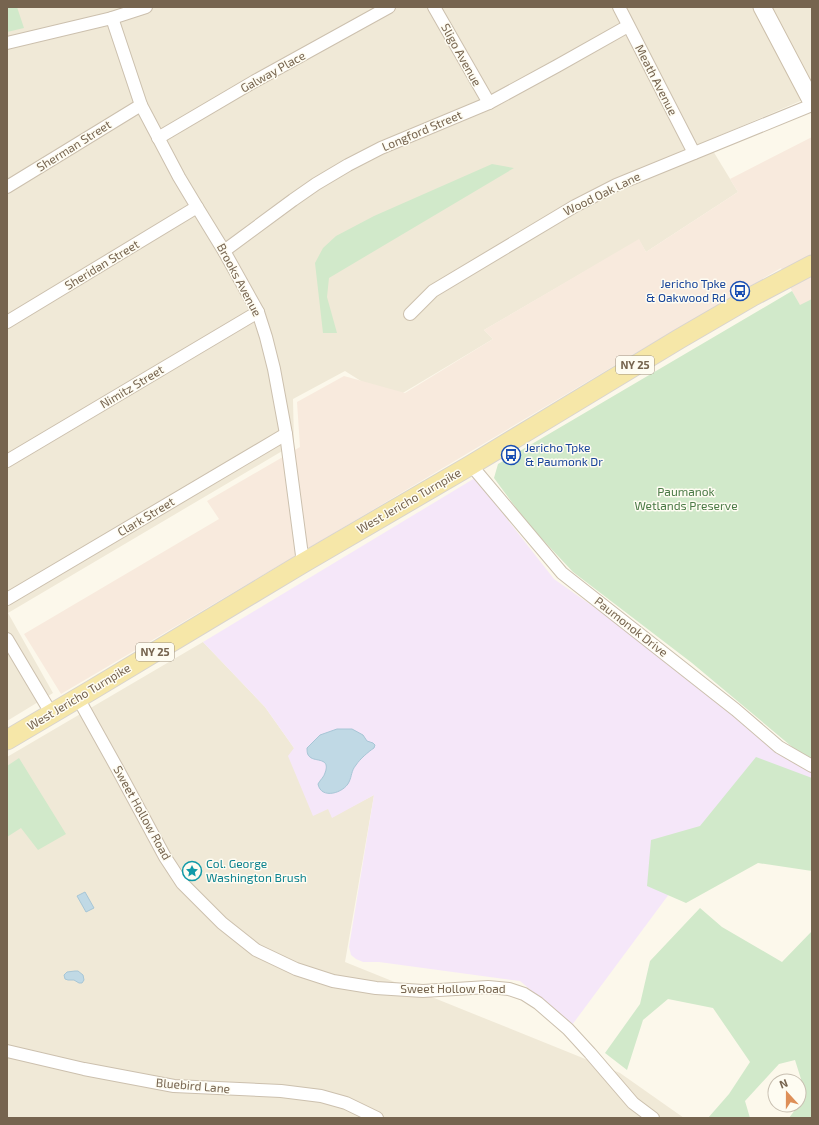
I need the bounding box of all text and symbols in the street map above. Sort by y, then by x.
street label: Sligo Avenue [439,21,485,88]
street label: Meath Avenue [633,42,681,117]
street label: Galway Place [238,48,307,95]
street label: Longford Street [380,107,464,153]
street label: Sherman Street [34,116,114,174]
street label: Wood Oak Lane [561,168,642,218]
street label: Sheridan Street [62,236,142,292]
street label: Brooks Avenue [215,241,265,318]
place label: Jericho Tpke & Oakwood Rd [646,276,726,304]
bus stop icon: Jericho Tpke & Oakwood Rd [729,280,751,302]
road number: NY 25 [616,356,654,374]
street label: Nimitz Street [97,361,166,411]
place label: Jericho Tpke & Paumonk Dr [525,440,603,468]
bus stop icon: Jericho Tpke & Paumonk Dr [500,444,522,466]
street label: West Jericho Turnpike [354,465,463,536]
park label: Paumanok Wetlands Preserve [634,484,738,512]
street label: Clark Street [115,493,177,539]
street label: Paumonok Drive [592,593,671,659]
road number: NY 25 [136,643,174,661]
street label: West Jericho Turnpike [24,660,133,733]
street label: Sweet Hollow Road [111,763,175,862]
place label: Col. George Washington Brush [206,856,307,884]
place icon: Col. George Washington Brush [181,860,203,882]
street label: Sweet Hollow Road [400,981,506,995]
north arrow [767,1073,807,1113]
street label: Bluebird Lane [155,1075,231,1095]
text: N [777,1076,789,1091]

